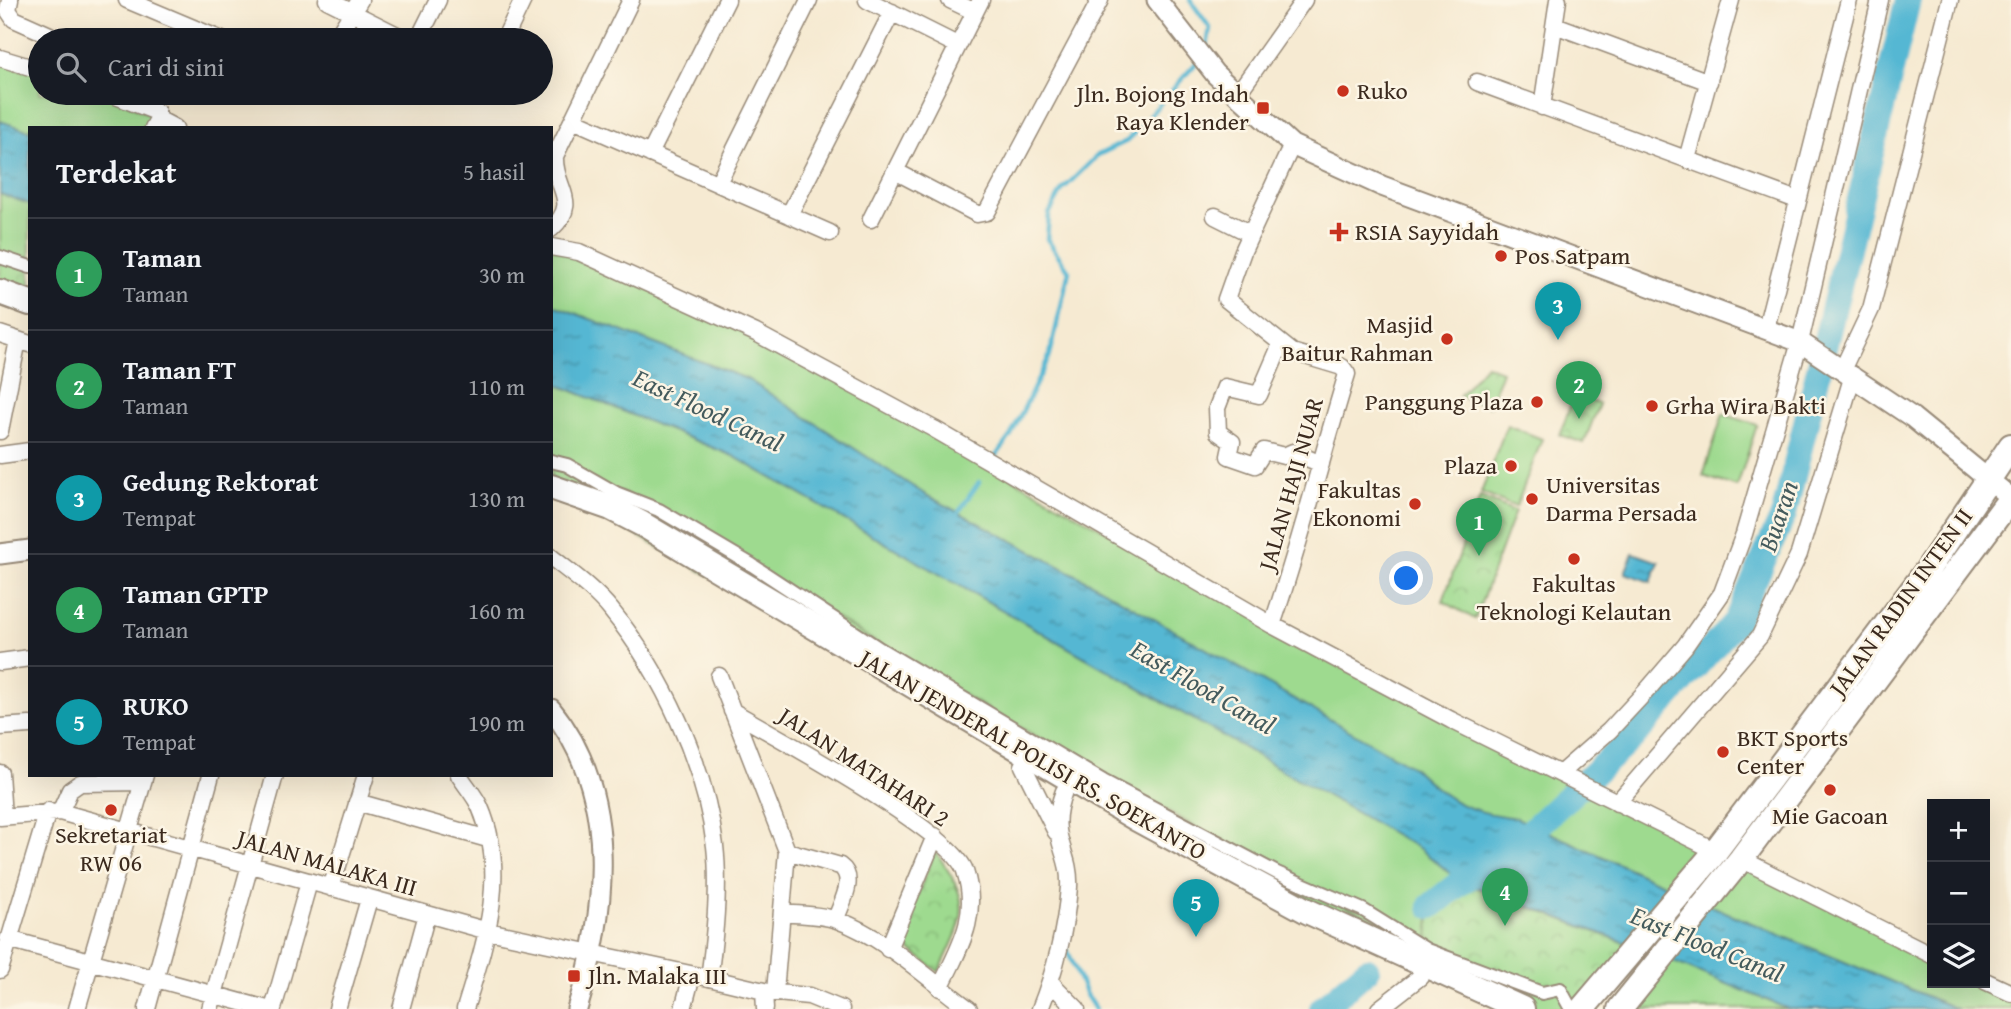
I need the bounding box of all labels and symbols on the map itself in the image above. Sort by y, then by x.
place label: Ruko [1357,73,1408,108]
place label: Jln. Bojong Indah Raya Klender [1073,76,1250,139]
marker: Ruko [1335,83,1351,99]
marker: Jln. Bojong Indah Raya Klender [1255,100,1271,116]
place label: RSIA Sayyidah [1355,214,1500,249]
marker: RSIA Sayyidah [1329,222,1349,242]
place label: Pos Satpam [1515,238,1631,273]
marker: Pos Satpam [1493,248,1509,264]
pin: 3 [1535,282,1581,340]
place label: Masjid Baitur Rahman [1282,307,1434,370]
marker: Masjid Baitur Rahman [1439,331,1455,347]
water label: East Flood Canal [626,357,790,461]
pin: 2 [1556,361,1602,419]
place label: Panggung Plaza [1365,384,1524,419]
place label: Grha Wira Bakti [1666,388,1826,423]
street label: JALAN HAJI NUAR [1248,393,1332,577]
marker: Panggung Plaza [1529,394,1545,410]
marker: Grha Wira Bakti [1644,398,1660,414]
place label: Plaza [1444,448,1498,483]
marker: Plaza [1503,458,1519,474]
place label: Universitas Darma Persada [1546,467,1698,530]
place label: Fakultas Ekonomi [1313,472,1401,535]
water label: Buaran [1747,475,1808,557]
marker: Universitas Darma Persada [1524,491,1540,507]
marker: Fakultas Ekonomi [1407,496,1423,512]
pin: 1 [1456,498,1502,556]
street label: JALAN RADIN INTEN II [1819,500,1981,705]
marker: Fakultas Teknologi Kelautan [1566,551,1582,567]
your location [1389,561,1423,595]
place label: Fakultas Teknologi Kelautan [1477,566,1672,629]
water label: East Flood Canal [1123,629,1283,744]
street label: JALAN JENDERAL POLISI RS. SOEKANTO [851,639,1213,869]
street label: JALAN MATAHARI 2 [769,696,957,835]
place label: BKT Sports Center [1737,720,1848,783]
marker: BKT Sports Center [1715,744,1731,760]
marker: Mie Gacoan [1822,782,1838,798]
place label: Mie Gacoan [1772,798,1889,833]
marker: Sekretariat RW 06 [103,802,119,818]
place label: Sekretariat RW 06 [55,817,168,880]
street label: JALAN MALAKA III [230,819,421,905]
pin: 4 [1482,868,1528,926]
pin: 5 [1173,879,1219,937]
water label: East Flood Canal [1624,895,1789,992]
place label: Jln. Malaka III [585,958,727,993]
marker: Jln. Malaka III [566,968,582,984]

